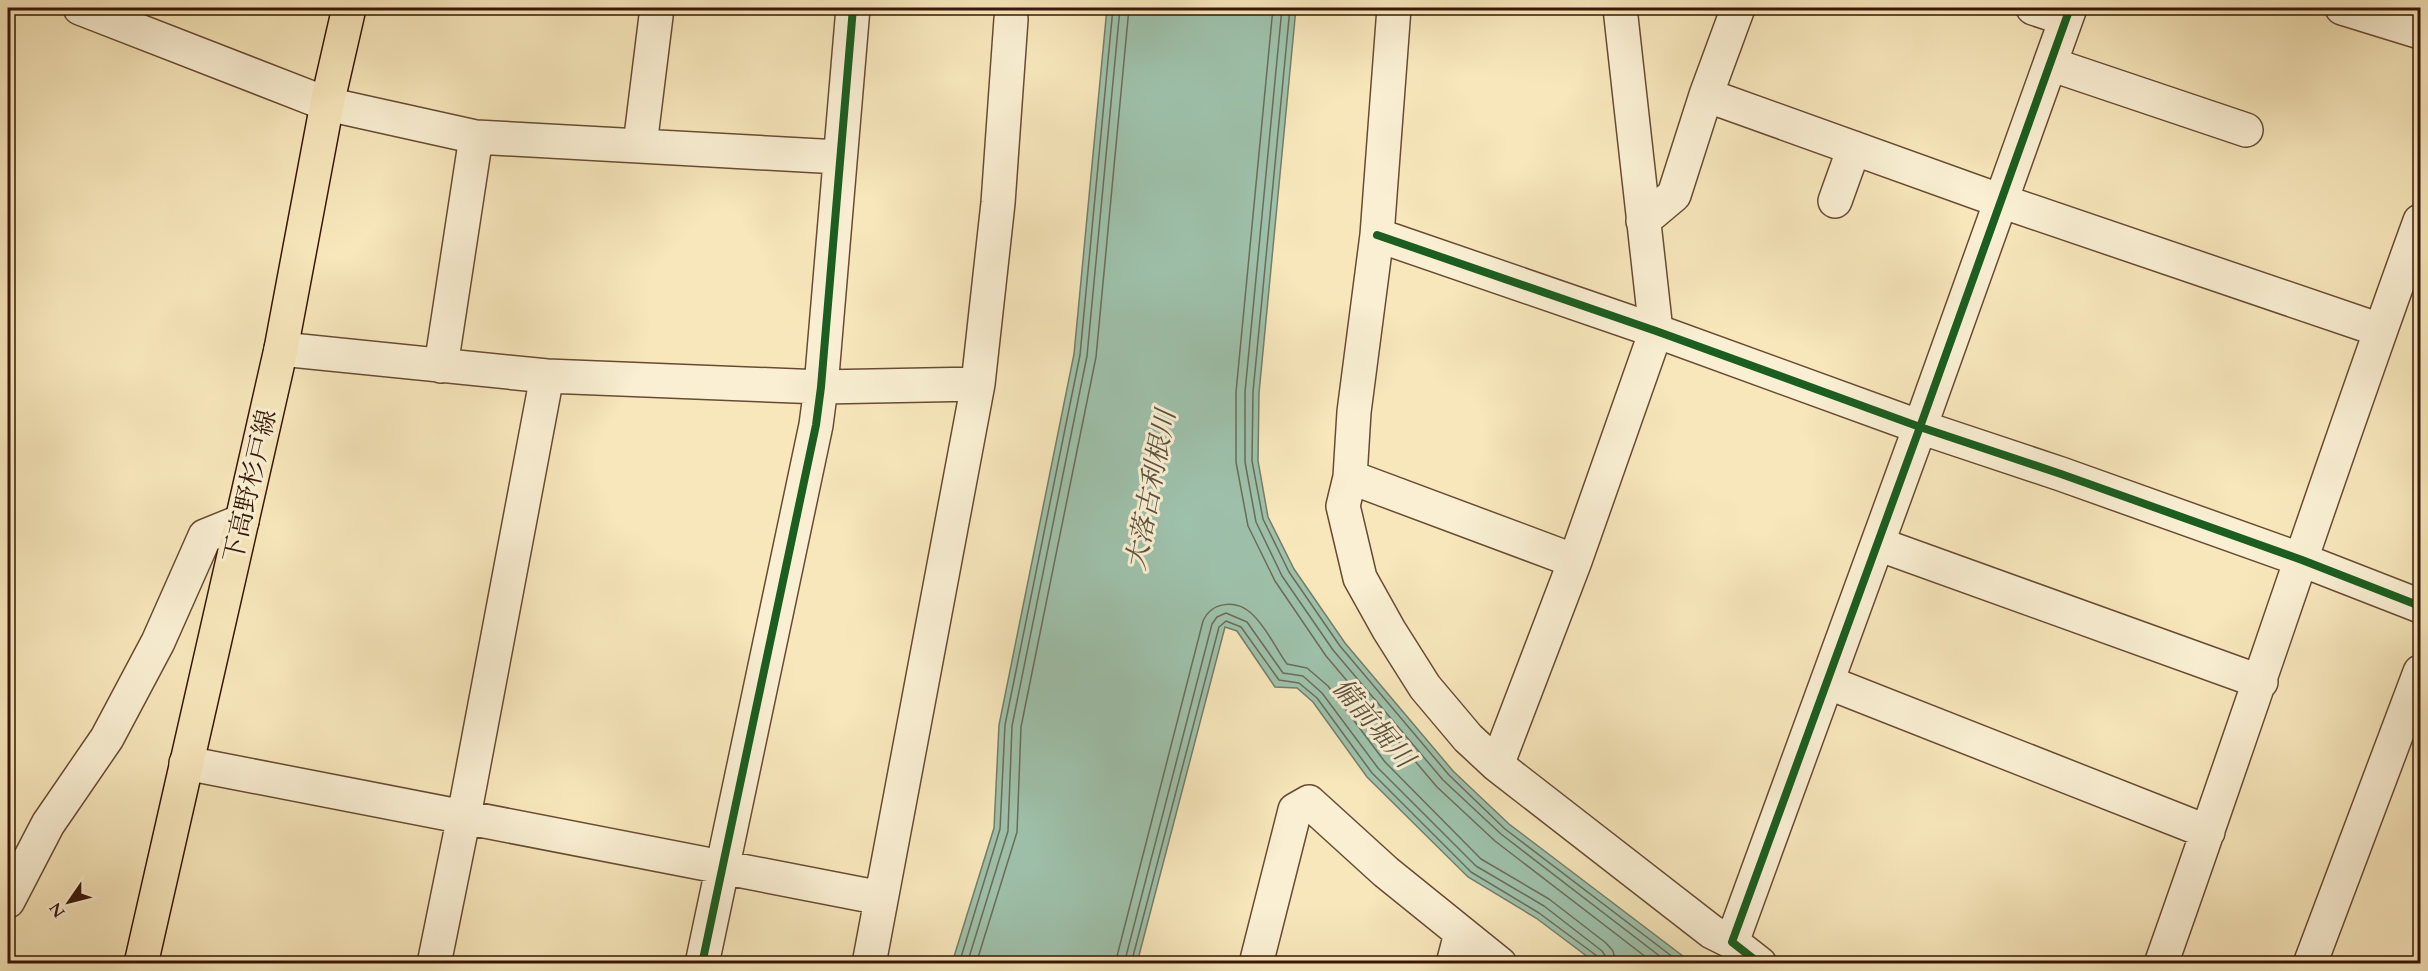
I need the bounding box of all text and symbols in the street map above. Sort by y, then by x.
water label: 大落古利根川 [1117,404,1185,573]
street label: 下高野杉戸線 [215,406,285,566]
water label: 備前堀川 [1324,670,1424,778]
north arrow [39,872,99,932]
text: N [44,898,71,922]

